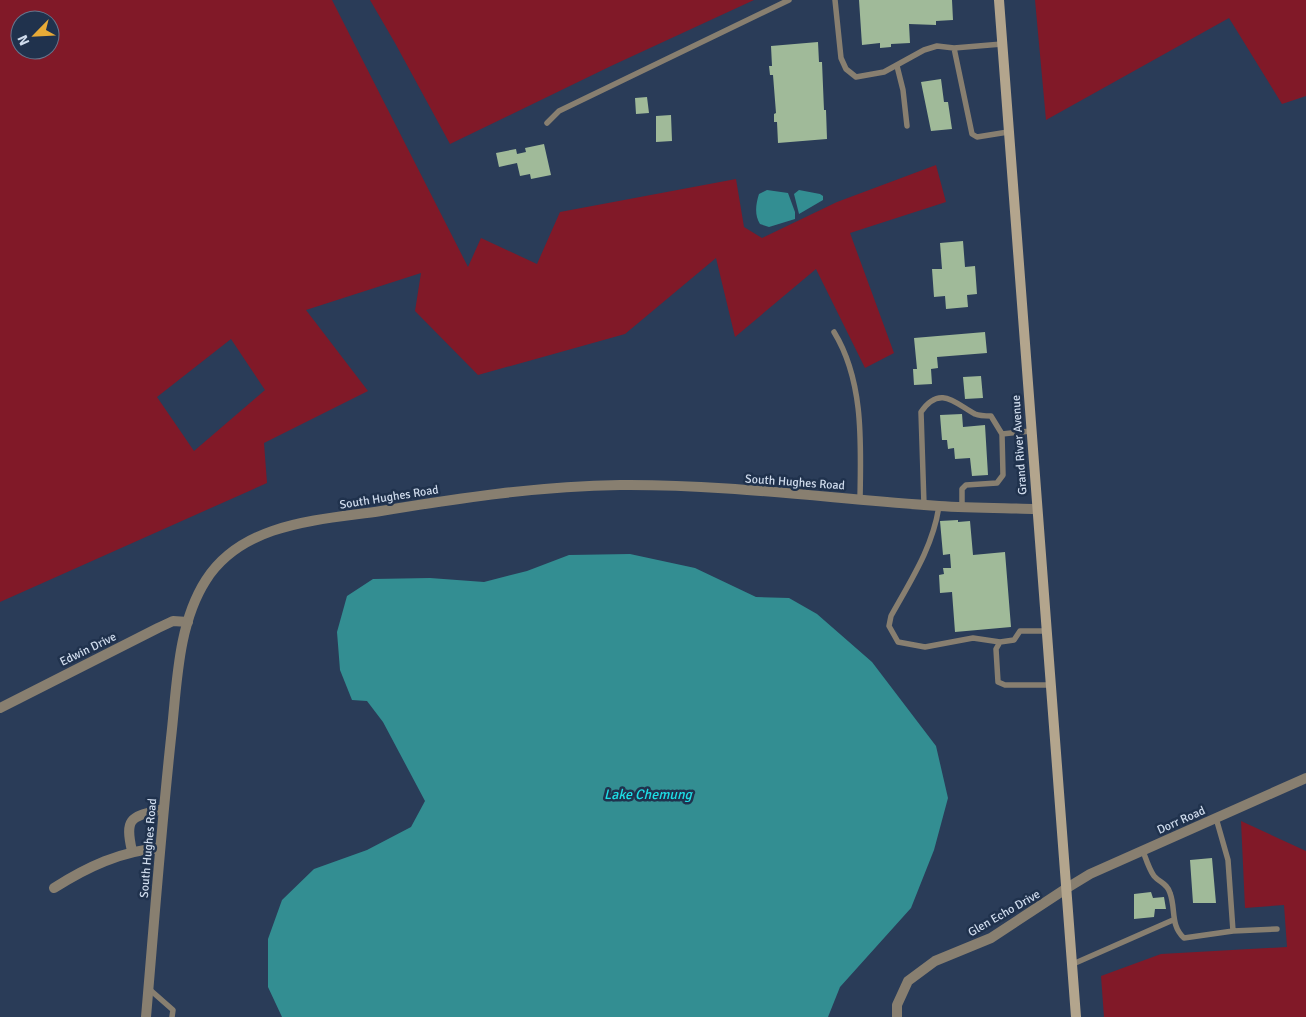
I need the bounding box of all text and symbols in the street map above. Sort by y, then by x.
north arrow [10,10,60,60]
text: N [14,32,33,48]
street label: Grand River Avenue [1009,395,1030,495]
street label: South Hughes Road [745,472,845,493]
street label: South Hughes Road [339,482,440,513]
street label: Edwin Drive [57,629,119,670]
water label: Lake Chemung [604,786,694,803]
street label: South Hughes Road [137,798,160,898]
street label: Dorr Road [1155,803,1208,838]
street label: Glen Echo Drive [965,887,1043,940]

